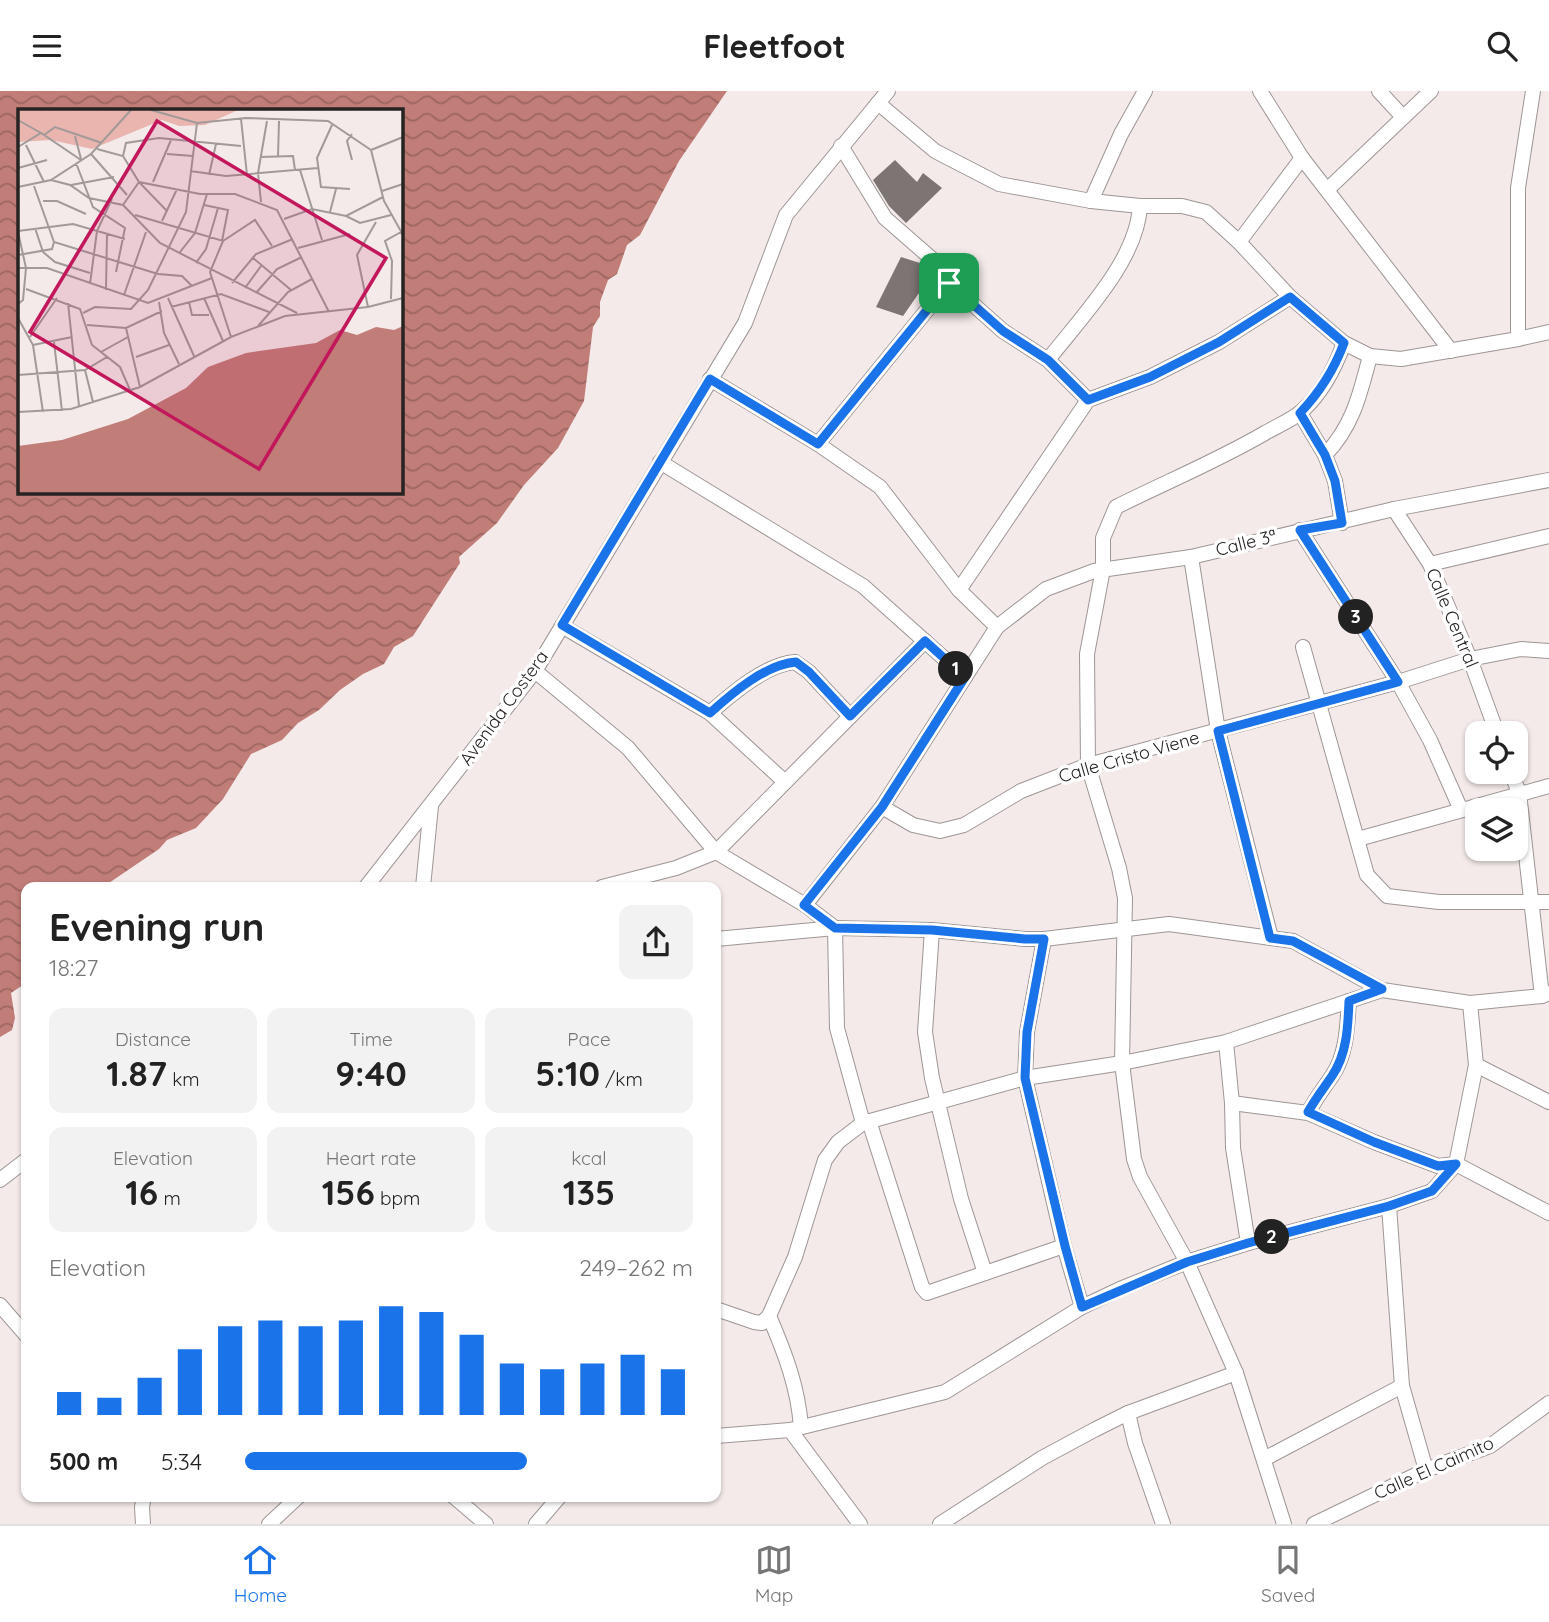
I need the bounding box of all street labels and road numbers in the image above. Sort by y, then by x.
street label: Calle 3ª [1213,524,1279,561]
street label: Calle Central [1421,565,1484,671]
street label: Avenida Costera [454,646,553,770]
street label: Calle Cristo Viene [1056,725,1202,788]
street label: Calle El Caimito [1370,1431,1497,1504]

